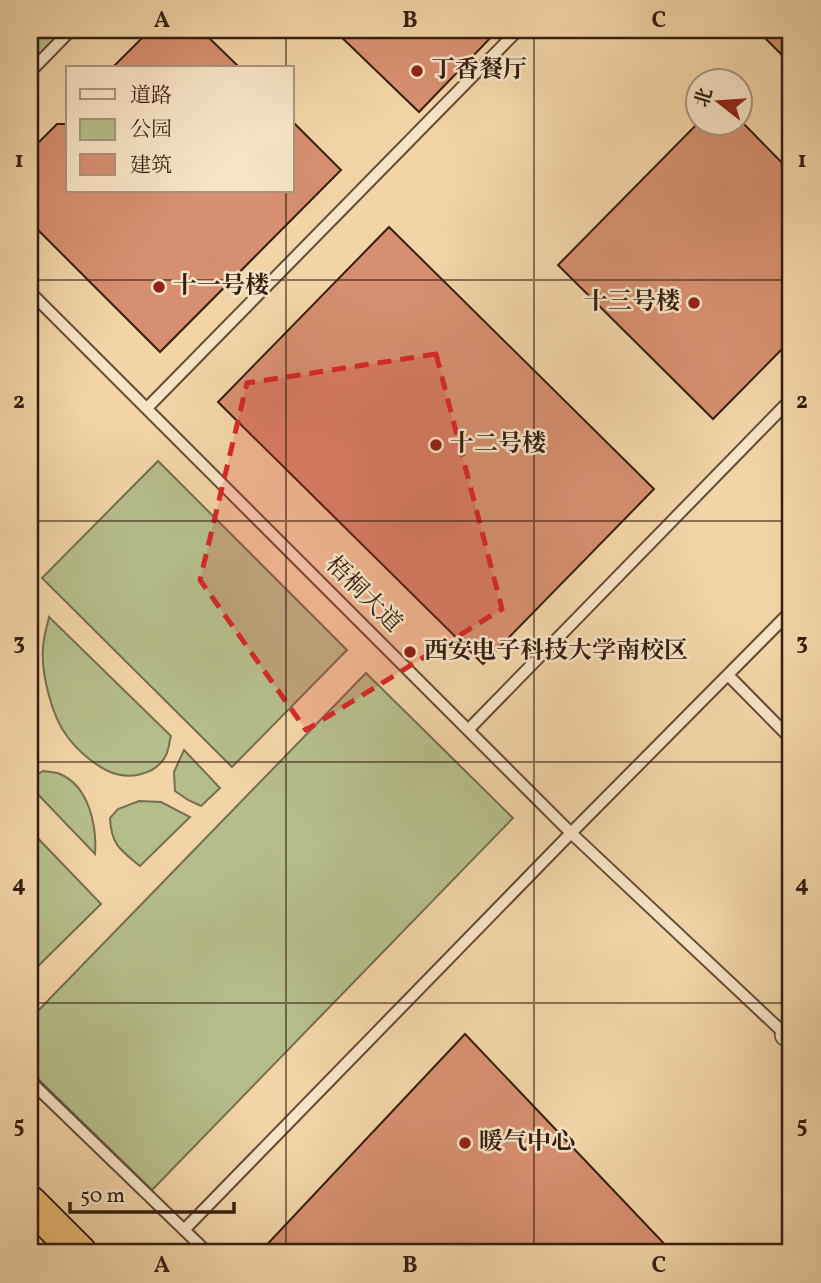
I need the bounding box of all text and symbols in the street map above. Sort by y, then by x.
text: A [154,5,170,37]
text: B [402,5,418,37]
text: C [652,5,666,37]
place label: 丁香餐厅 [431,54,527,88]
marker: 丁香餐厅 [409,63,425,79]
legend [66,66,294,192]
north arrow [684,66,754,136]
text: 道路 [130,82,172,111]
text: 北 [689,85,720,111]
text: 公园 [130,116,172,145]
text: 1 [14,145,24,177]
text: 1 [797,145,807,177]
text: 建筑 [130,152,172,181]
place label: 十一号楼 [173,270,269,304]
marker: 十一号楼 [151,279,167,295]
place label: 十三号楼 [584,286,680,320]
marker: 十三号楼 [686,295,702,311]
text: 2 [13,386,25,418]
text: 2 [796,386,808,418]
place label: 十二号楼 [450,428,546,462]
marker: 十二号楼 [428,437,444,453]
street label: 梧桐大道 [317,549,409,641]
text: 3 [13,627,25,659]
text: 3 [796,627,808,659]
place label: 西安电子科技大学南校区 [424,635,688,669]
marker: 西安电子科技大学南校区 [402,644,418,660]
text: 4 [12,869,26,901]
text: 4 [795,869,809,901]
text: 5 [13,1110,25,1142]
text: 5 [796,1110,808,1142]
place label: 暖气中心 [479,1126,575,1160]
marker: 暖气中心 [457,1135,473,1151]
scale bar [70,1171,234,1215]
text: 50 m [80,1182,125,1211]
text: A [154,1250,170,1282]
text: B [402,1250,418,1282]
text: C [652,1250,666,1282]

